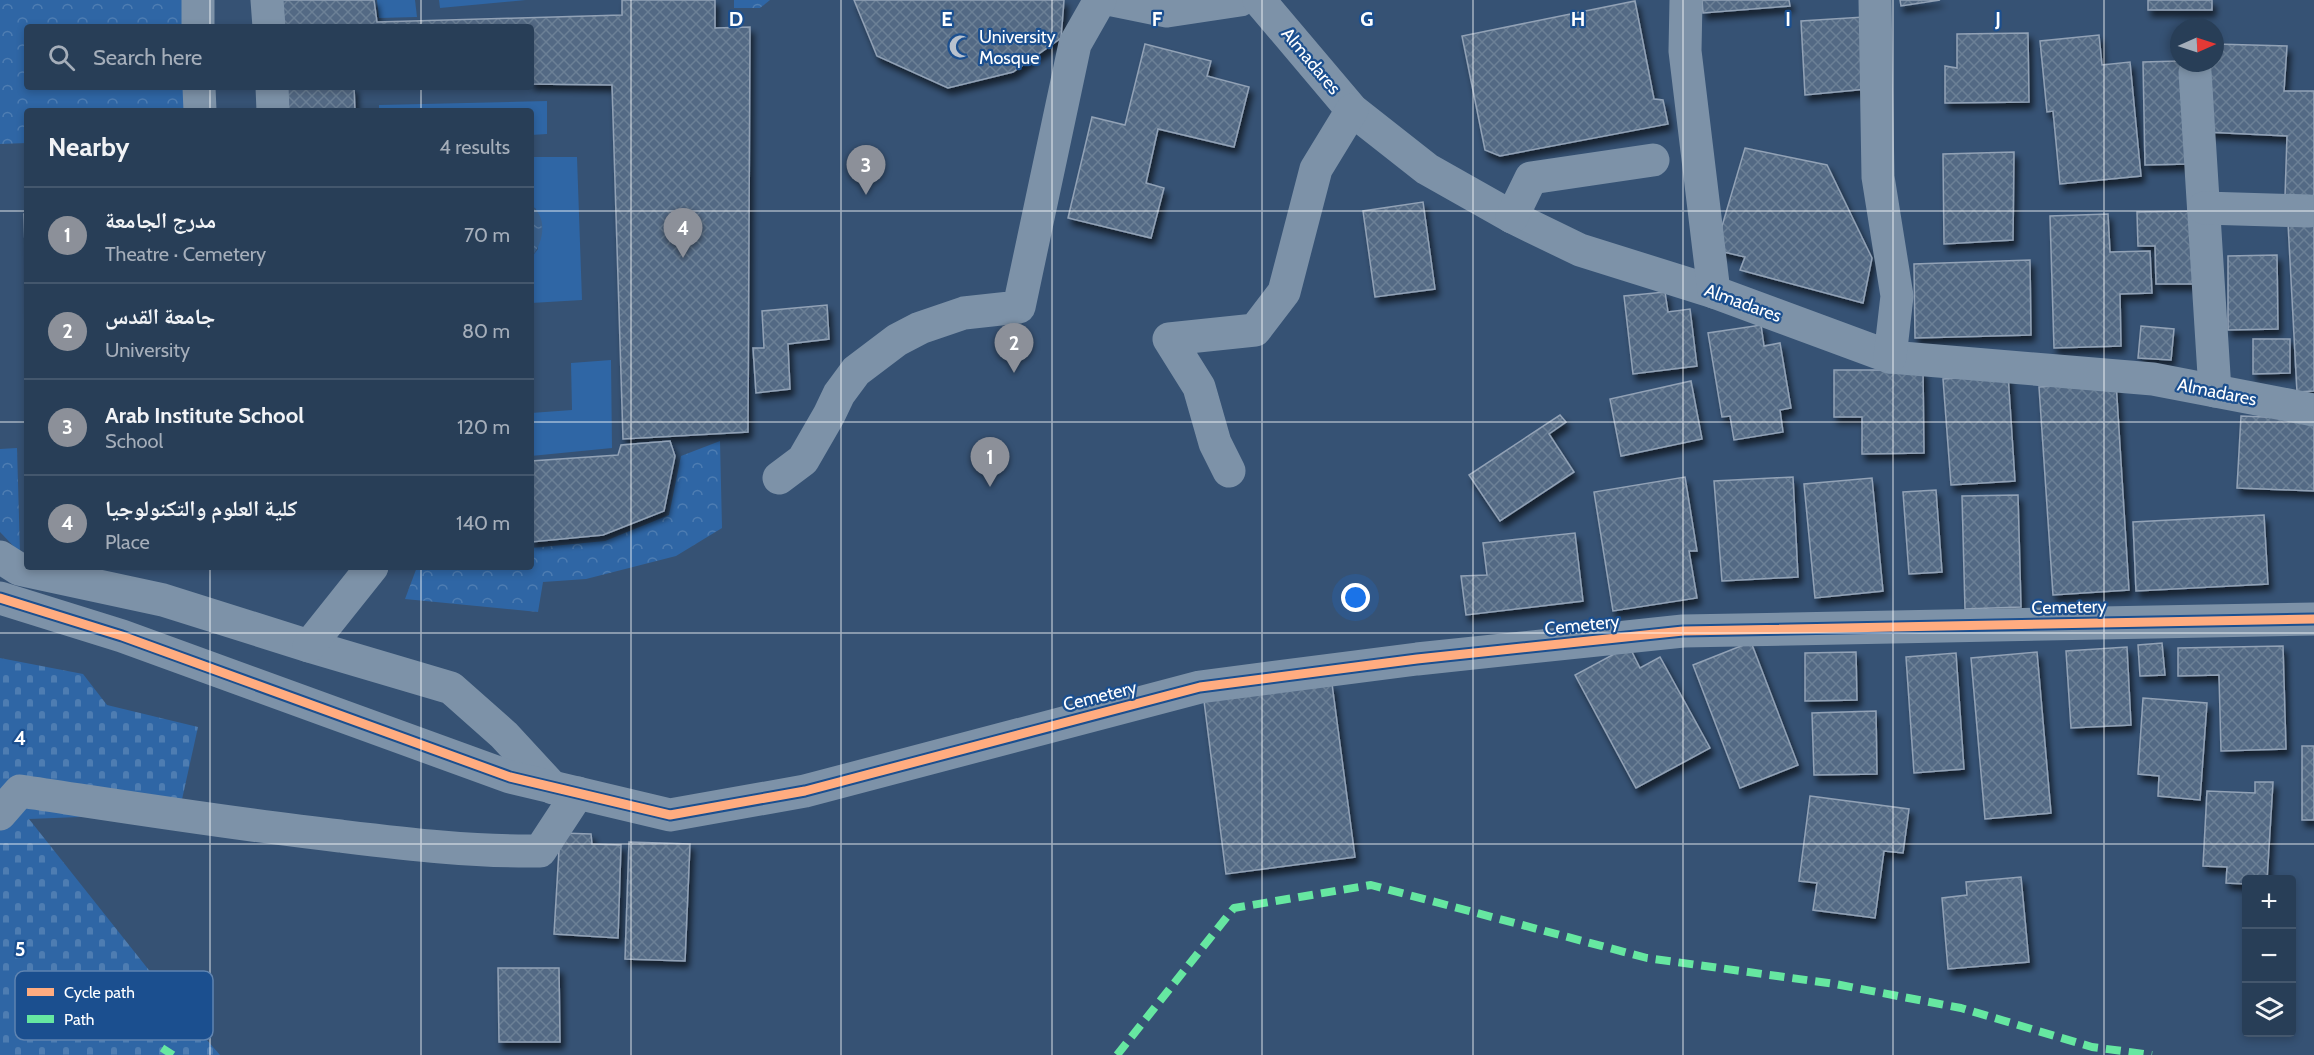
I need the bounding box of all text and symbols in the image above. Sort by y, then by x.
text: D [729,7,743,31]
text: E [941,7,953,31]
text: F [1152,7,1163,31]
text: G [1360,7,1374,31]
text: H [1571,7,1585,31]
text: I [1785,7,1791,31]
text: J [1994,7,2001,31]
north arrow [2170,18,2224,72]
street label: Almadares [1277,23,1345,99]
search box [24,24,534,90]
place label: University Mosque [979,26,1056,69]
mosque icon: University Mosque [948,34,974,60]
icon: search [45,41,78,74]
text: Search here [93,44,202,71]
text: Nearby [48,131,129,163]
text: 4 results [439,135,510,159]
pin: 3 [846,146,886,195]
text: مدرج الجامعة [105,207,216,234]
pin: 4 [664,208,702,258]
text: 1 [64,223,71,247]
text: 70 m [464,223,510,247]
text: Theatre · Cemetery [105,242,266,266]
street label: Almadares [1701,279,1785,327]
text: جامعة القدس [105,303,215,330]
text: 2 [62,319,73,343]
text: 80 m [462,319,510,343]
pin: 2 [994,324,1034,373]
text: University [105,338,190,362]
street label: Almadares [2175,374,2259,410]
text: Arab Institute School [105,402,304,429]
text: 3 [62,415,73,439]
text: 120 m [457,415,510,439]
text: School [105,429,163,453]
pin: 1 [970,438,1010,487]
text: كلية العلوم والتكنولوجيا [105,495,298,522]
text: 4 [61,511,74,535]
text: 140 m [456,511,510,535]
text: Place [105,530,150,554]
your location [1341,583,1370,612]
street label: Cemetery [2031,595,2107,619]
street label: Cemetery [1544,610,1620,640]
street label: Cemetery [1061,676,1139,716]
text: 4 [14,726,26,750]
map controls [2242,875,2296,1037]
button: + [2242,875,2296,929]
button: − [2242,929,2296,983]
text: 5 [15,937,25,961]
legend [15,971,213,1040]
text: Cycle path [64,983,135,1002]
button: layers [2242,983,2296,1037]
text: Path [64,1010,95,1029]

